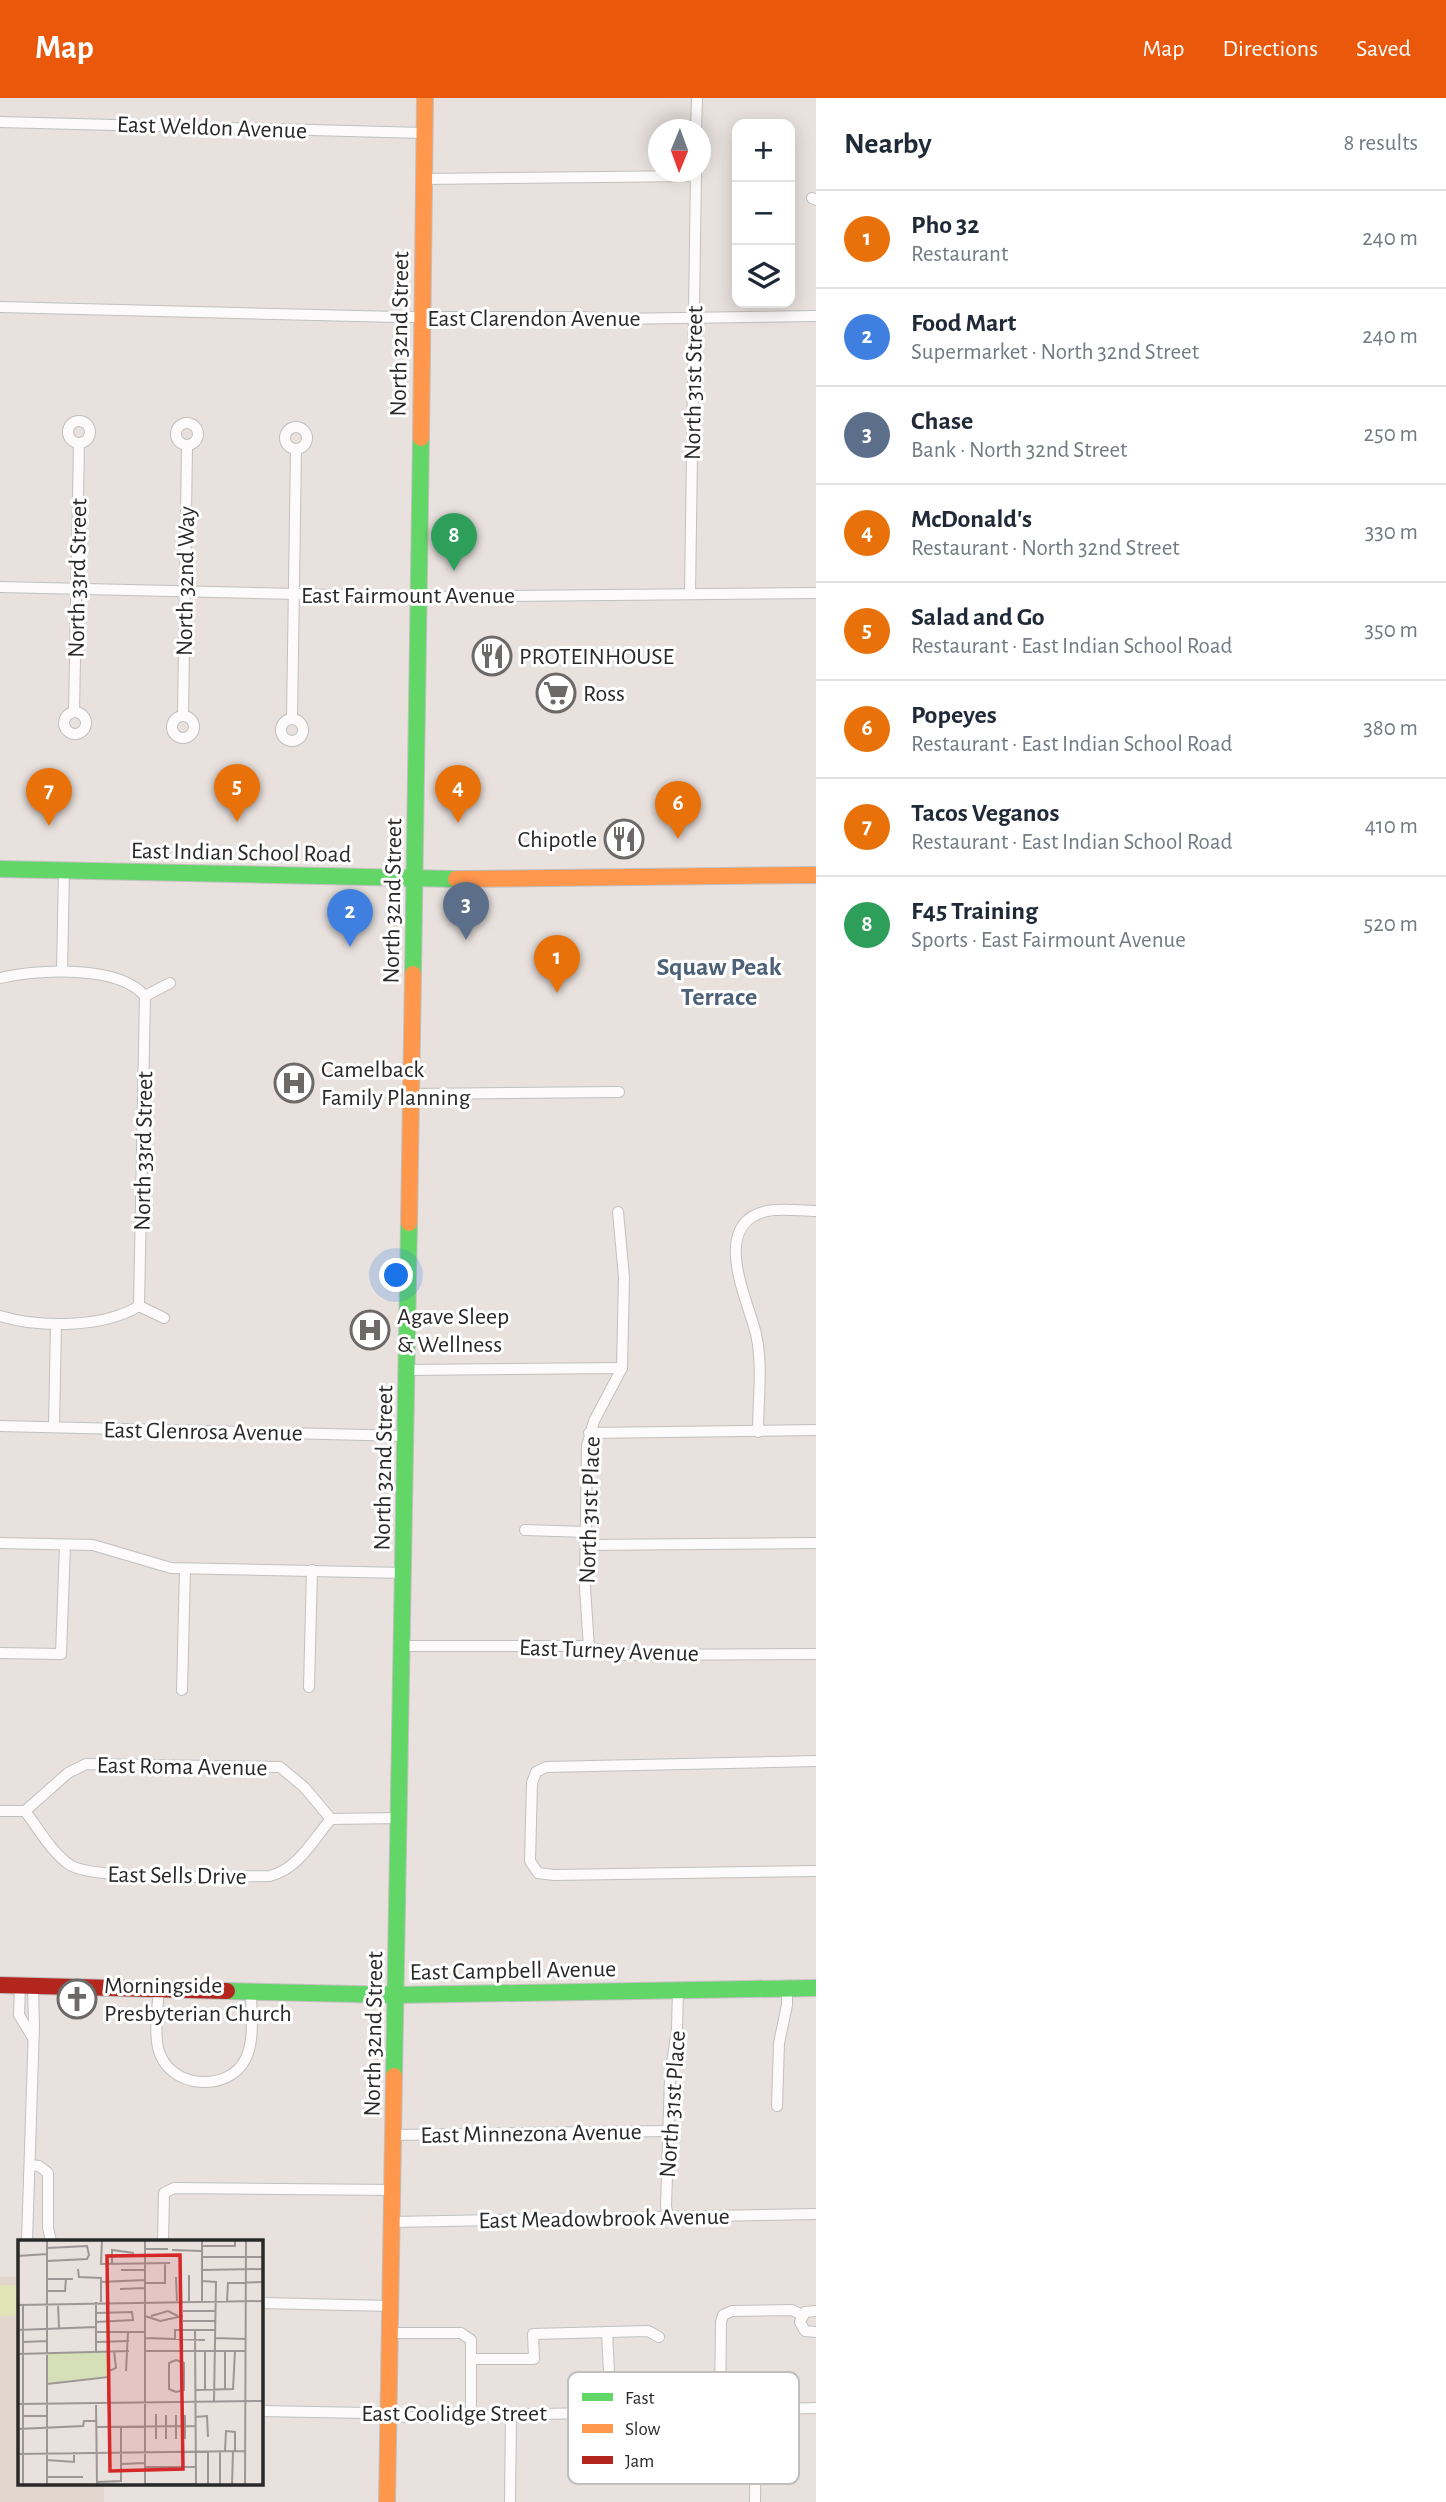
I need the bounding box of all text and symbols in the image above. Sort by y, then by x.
text: Map [35,32,94,65]
text: Map [1142,37,1184,61]
text: Directions [1222,37,1318,61]
text: Saved [1356,37,1411,61]
street label: East Weldon Avenue [116,113,307,143]
north arrow [648,119,711,182]
map controls [732,119,795,308]
button: + [732,119,795,182]
text: Nearby [844,129,932,159]
text: 8 results [1344,132,1418,155]
button: − [732,182,795,245]
text: Pho 32 [911,212,979,238]
text: 1 [863,227,871,250]
text: 240 m [1362,227,1418,250]
text: Restaurant [911,243,1008,266]
button: layers [732,245,795,308]
street label: North 32nd Street [387,251,413,417]
street label: North 31st Street [681,305,707,460]
street label: East Clarendon Avenue [427,307,641,331]
text: Food Mart [911,310,1016,336]
text: 2 [862,325,872,348]
text: 240 m [1362,325,1418,348]
text: Supermarket · North 32nd Street [911,341,1199,364]
text: Chase [911,408,973,434]
text: 3 [862,423,872,446]
text: 250 m [1364,423,1418,446]
text: Bank · North 32nd Street [911,439,1127,462]
street label: North 33rd Street [65,498,91,658]
street label: North 32nd Way [173,506,199,656]
text: McDonald's [911,506,1032,532]
pin: 8 [431,513,477,571]
text: 4 [861,521,873,544]
text: 330 m [1365,521,1418,544]
text: Restaurant · North 32nd Street [911,537,1180,560]
street label: East Fairmount Avenue [301,584,515,608]
text: Salad and Go [911,604,1045,630]
text: 5 [862,619,872,642]
text: 350 m [1365,619,1418,642]
restaurant icon: PROTEINHOUSE [471,635,513,677]
text: Restaurant · East Indian School Road [911,635,1232,658]
place label: PROTEINHOUSE [519,645,675,669]
supermarket icon: Ross [535,672,577,714]
place label: Ross [583,682,625,706]
text: Popeyes [911,702,997,728]
text: 6 [861,717,873,740]
text: 380 m [1363,717,1418,740]
text: Restaurant · East Indian School Road [911,733,1232,756]
pin: 5 [214,764,260,822]
pin: 4 [435,765,481,823]
pin: 7 [26,768,72,826]
pin: 6 [655,781,701,839]
text: Tacos Veganos [911,800,1059,826]
text: 7 [862,815,872,838]
text: 410 m [1365,815,1418,838]
street label: North 32nd Street [380,818,406,984]
restaurant icon: Chipotle [603,818,645,860]
place label: Chipotle [518,828,597,852]
text: Restaurant · East Indian School Road [911,831,1232,854]
street label: East Indian School Road [131,839,351,867]
pin: 3 [443,882,489,940]
pin: 2 [327,889,373,947]
text: F45 Training [911,898,1038,924]
text: 8 [861,913,873,936]
text: 520 m [1364,913,1418,936]
text: Sports · East Fairmount Avenue [911,929,1186,952]
pin: 1 [534,935,580,993]
district label: Squaw Peak Terrace [656,954,782,1010]
place label: Camelback Family Planning [321,1058,471,1110]
hospital icon: Camelback Family Planning [273,1062,315,1104]
street label: North 33rd Street [131,1071,157,1231]
your location [379,1258,413,1292]
place label: Agave Sleep & Wellness [397,1305,509,1357]
hospital icon: Agave Sleep & Wellness [349,1309,391,1351]
street label: North 32nd Street [371,1385,397,1551]
street label: East Glenrosa Avenue [103,1418,303,1446]
street label: North 31st Place [575,1436,605,1584]
street label: East Turney Avenue [519,1636,699,1666]
street label: East Roma Avenue [96,1754,268,1780]
street label: East Sells Drive [107,1863,247,1889]
street label: North 32nd Street [361,1951,387,2117]
street label: East Campbell Avenue [410,1957,617,1985]
place label: Morningside Presbyterian Church [104,1974,292,2026]
church icon: Morningside Presbyterian Church [56,1978,98,2020]
street label: North 31st Place [656,2030,690,2179]
street label: East Minnezona Avenue [420,2120,642,2148]
street label: East Meadowbrook Avenue [478,2205,730,2233]
inset map [18,2240,262,2484]
legend [568,2372,799,2484]
text: Fast [625,2389,655,2408]
street label: East Coolidge Street [361,2402,547,2426]
text: Slow [625,2420,661,2439]
text: Jam [625,2452,654,2471]

